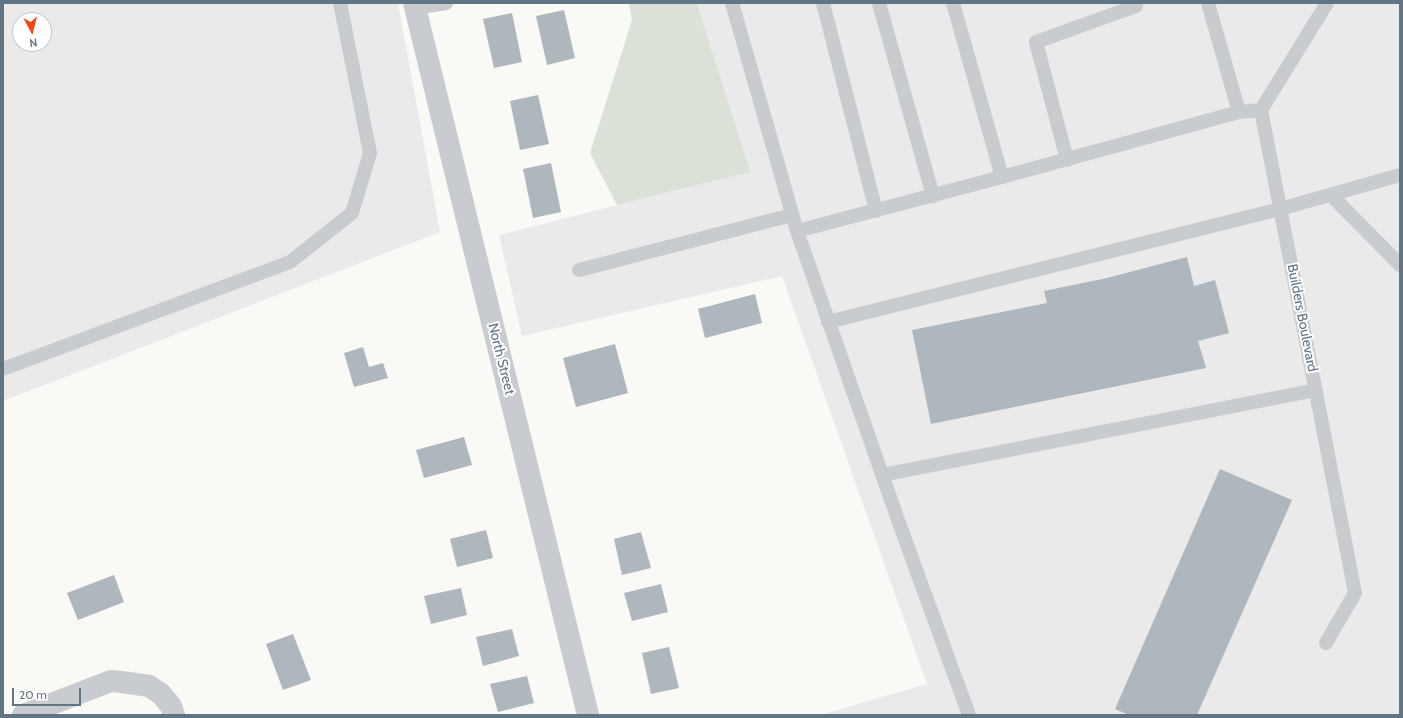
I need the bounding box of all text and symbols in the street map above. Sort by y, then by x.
north arrow [12,12,52,52]
text: N [29,35,38,50]
street label: Builders Boulevard [1283,263,1321,373]
street label: North Street [484,321,518,397]
scale bar [14,680,83,706]
text: 20 m [19,687,47,702]

